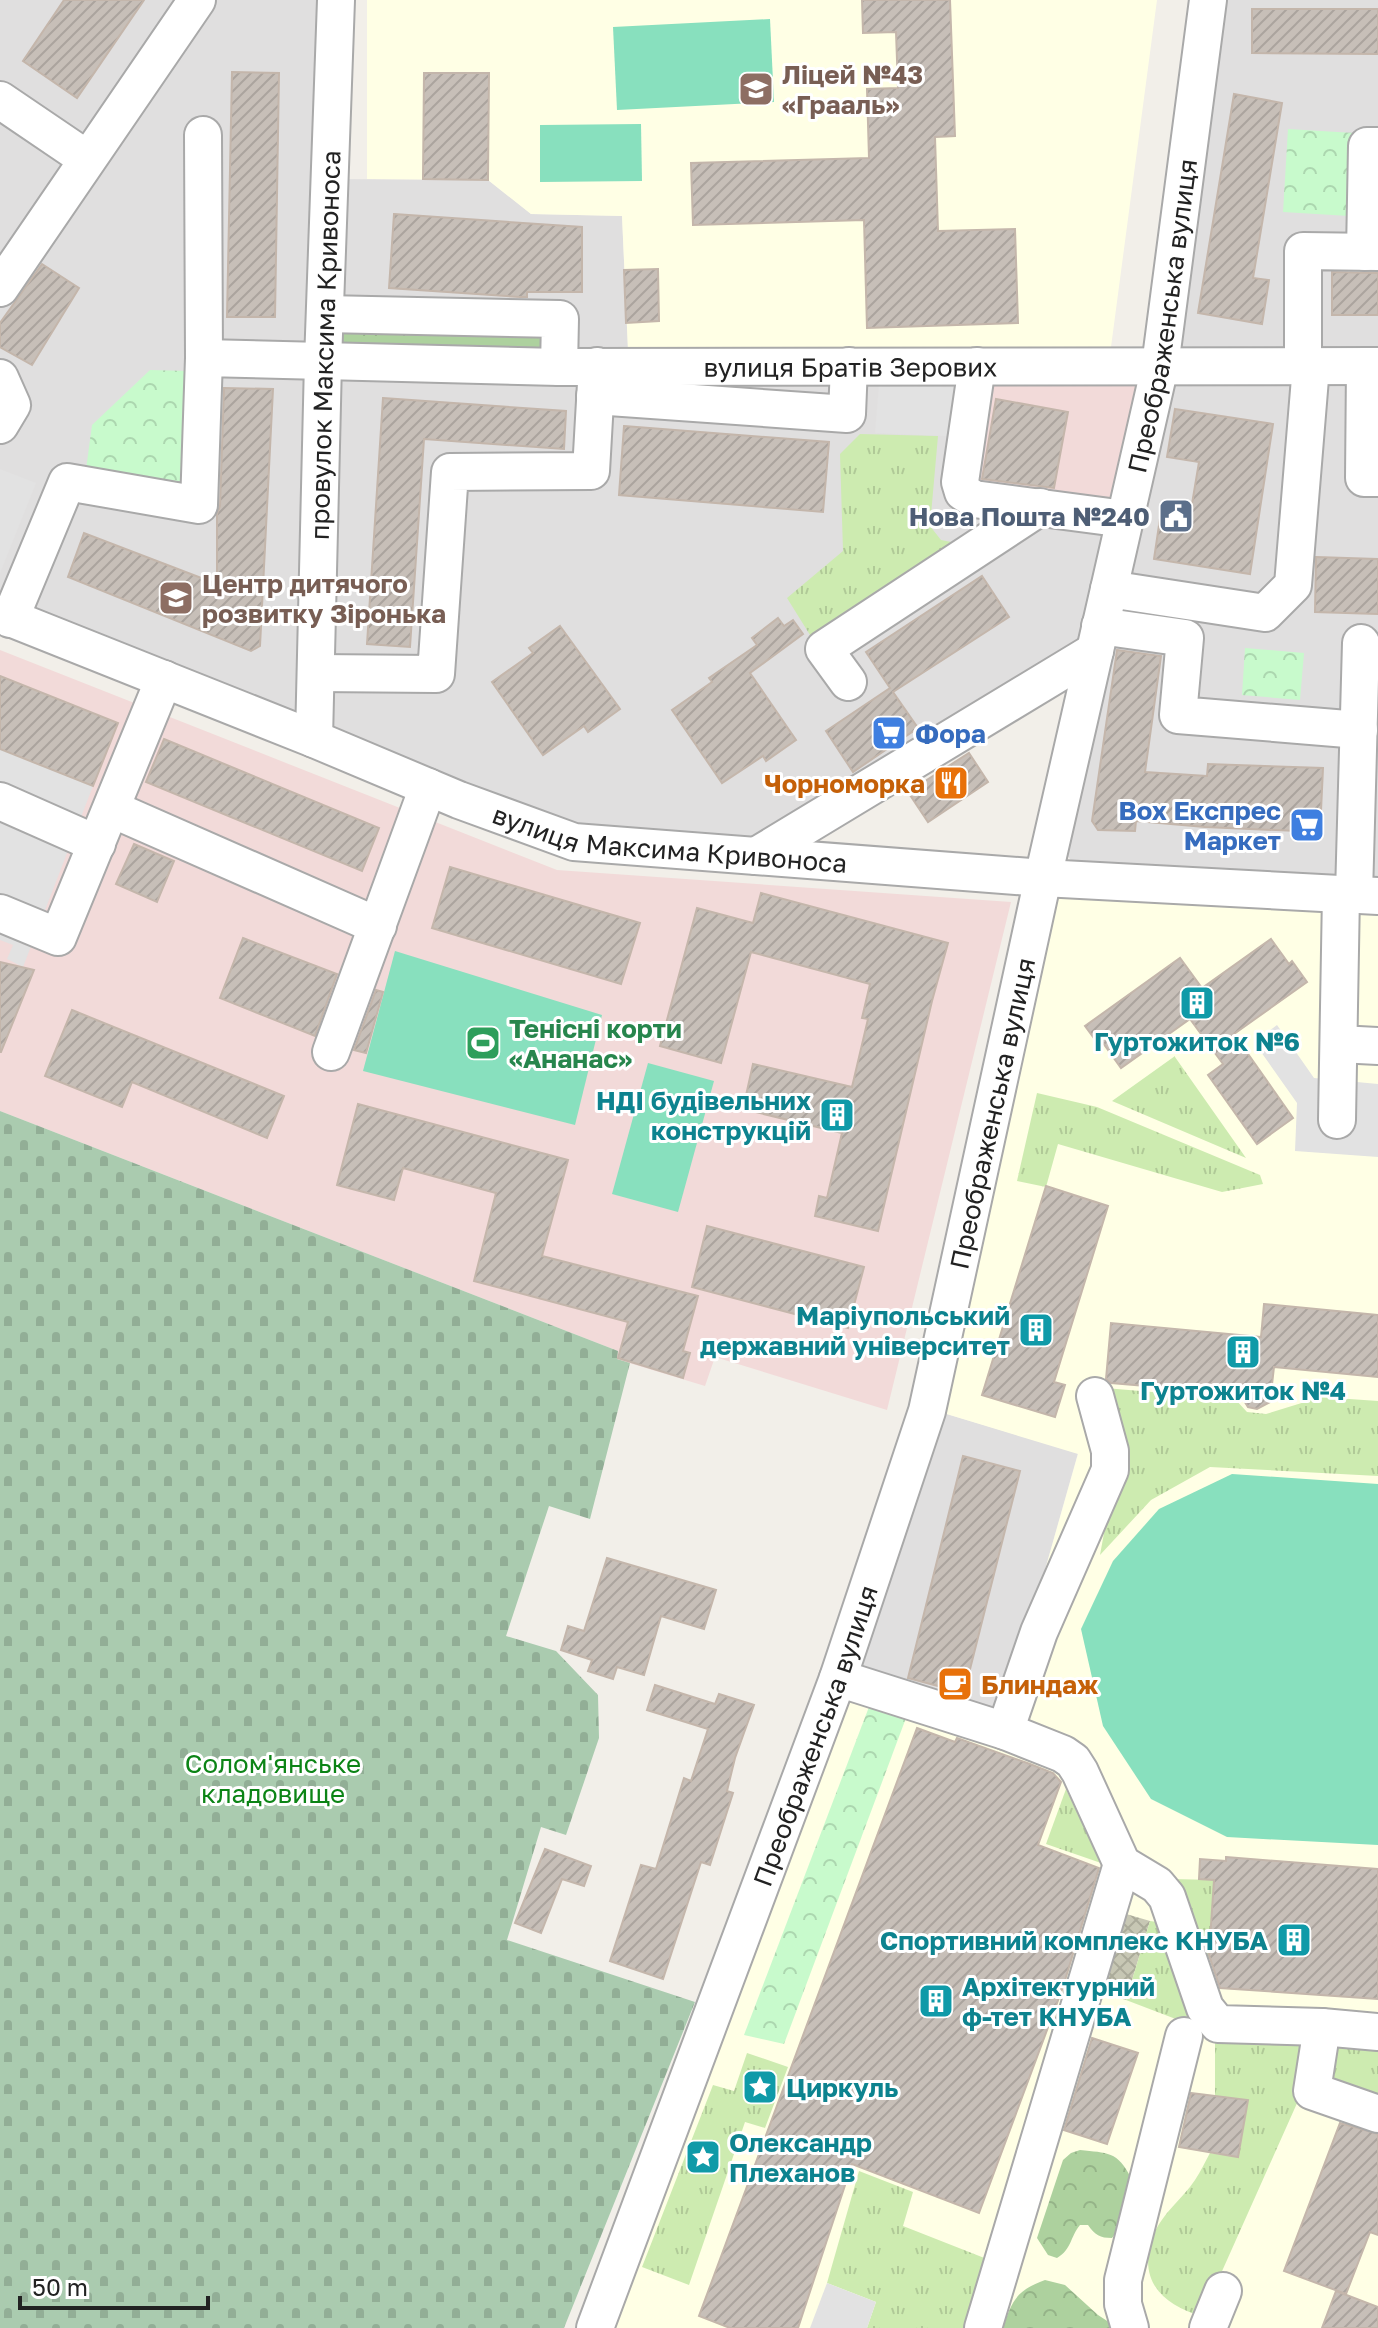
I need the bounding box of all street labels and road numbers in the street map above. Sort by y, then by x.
street label: провулок Максима Кривоноса [303,150,346,540]
street label: Преображенська вулиця [1121,157,1203,476]
street label: вулиця Братів Зерових [703,351,997,382]
street label: вулиця Максима Кривоноса [489,798,848,878]
street label: Преображенська вулиця [943,955,1041,1272]
street label: Преображенська вулиця [746,1581,883,1890]

